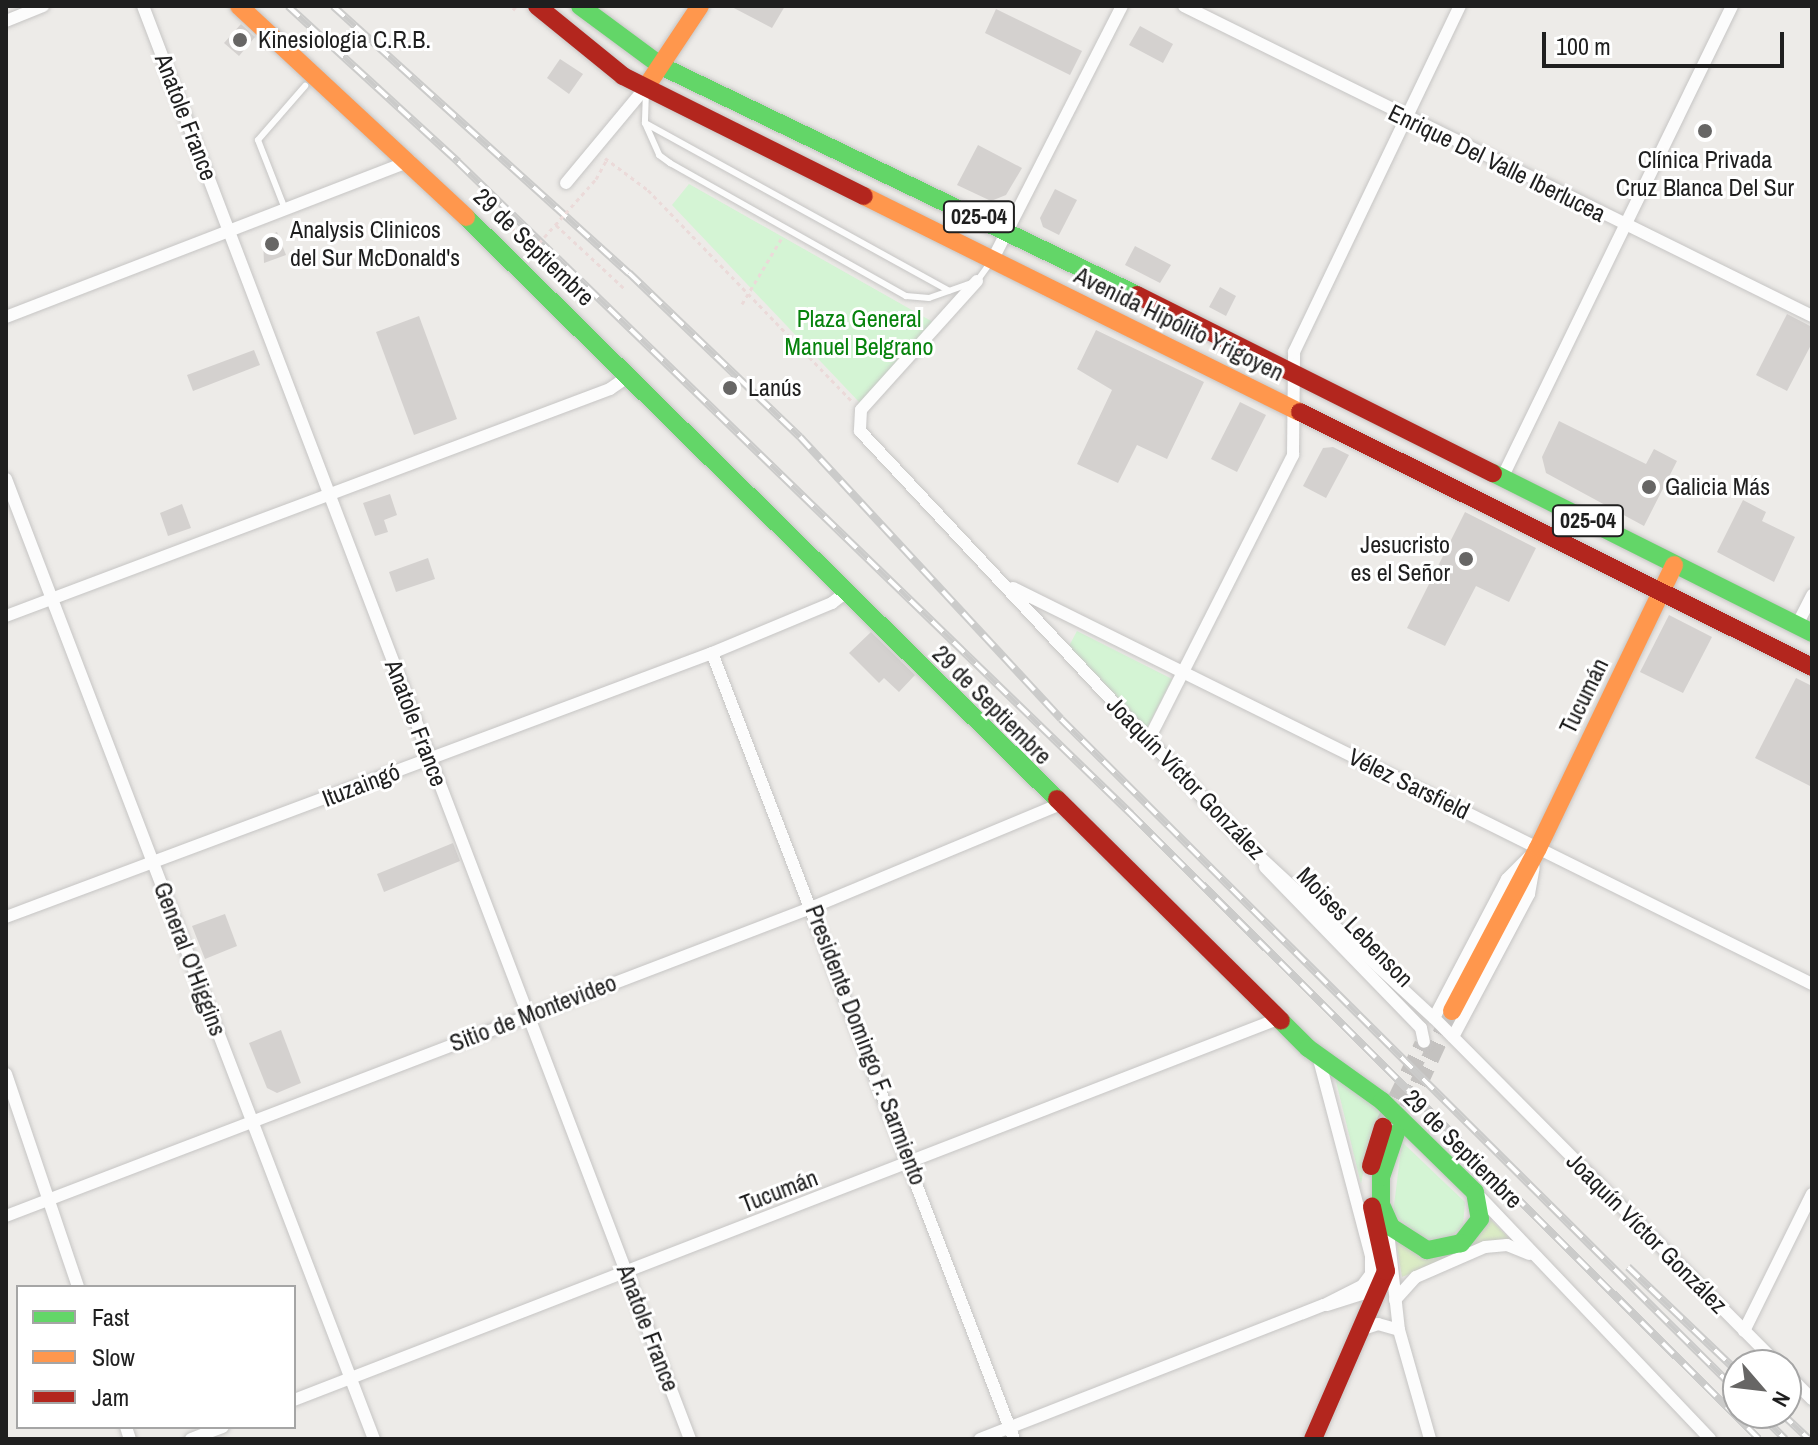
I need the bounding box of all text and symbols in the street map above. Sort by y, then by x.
scale bar [1546,16,1788,66]
place label: Kinesiologia C.R.B. [258,26,431,54]
marker: Kinesiologia C.R.B. [229,29,251,51]
text: 100 m [1556,30,1611,62]
street label: Anatole France [149,50,223,184]
street label: Enrique Del Valle Iberlucea [1384,98,1610,228]
marker: Clínica Privada Cruz Blanca Del Sur [1694,120,1716,142]
place label: Clínica Privada Cruz Blanca Del Sur [1616,146,1794,202]
street label: 29 de Septiembre [468,182,600,312]
road number: 025-04 [941,199,1017,235]
place label: Analysis Clinicos del Sur McDonald's [290,216,460,272]
marker: Analysis Clinicos del Sur McDonald's [261,233,283,255]
street label: Avenida Hipólito Yrigoyen [1070,261,1288,387]
park label: Plaza General Manuel Belgrano [785,305,933,361]
place label: Lanús [748,374,802,402]
marker: Lanús [719,377,741,399]
place label: Galicia Más [1665,473,1770,501]
marker: Galicia Más [1640,478,1658,496]
road number: 025-04 [1550,503,1626,539]
place label: Jesucristo es el Señor [1350,531,1450,587]
marker: Jesucristo es el Señor [1457,550,1475,568]
street label: 29 de Septiembre [927,640,1057,770]
street label: Tucumán [1553,654,1615,738]
street label: Anatole France [379,656,453,790]
street label: Joaquín Víctor González [1101,691,1271,865]
street label: Vélez Sarsfield [1344,742,1474,826]
street label: Ituzaingó [318,757,404,813]
street label: Moises Lebenson [1291,861,1419,993]
street label: General O'Higgins [147,878,233,1040]
street label: Presidente Domingo F. Sarmiento [799,901,933,1189]
street label: Sitio de Montevideo [446,968,620,1058]
street label: 29 de Septiembre [1398,1084,1528,1214]
street label: Joaquín Víctor González [1561,1147,1733,1319]
street label: Tucumán [736,1163,822,1219]
street label: Anatole France [611,1261,685,1395]
legend [16,1285,296,1429]
text: Fast [92,1301,129,1333]
text: Slow [92,1341,135,1373]
north arrow [1722,1349,1802,1429]
text: Jam [92,1381,129,1413]
text: N [1765,1387,1798,1412]

